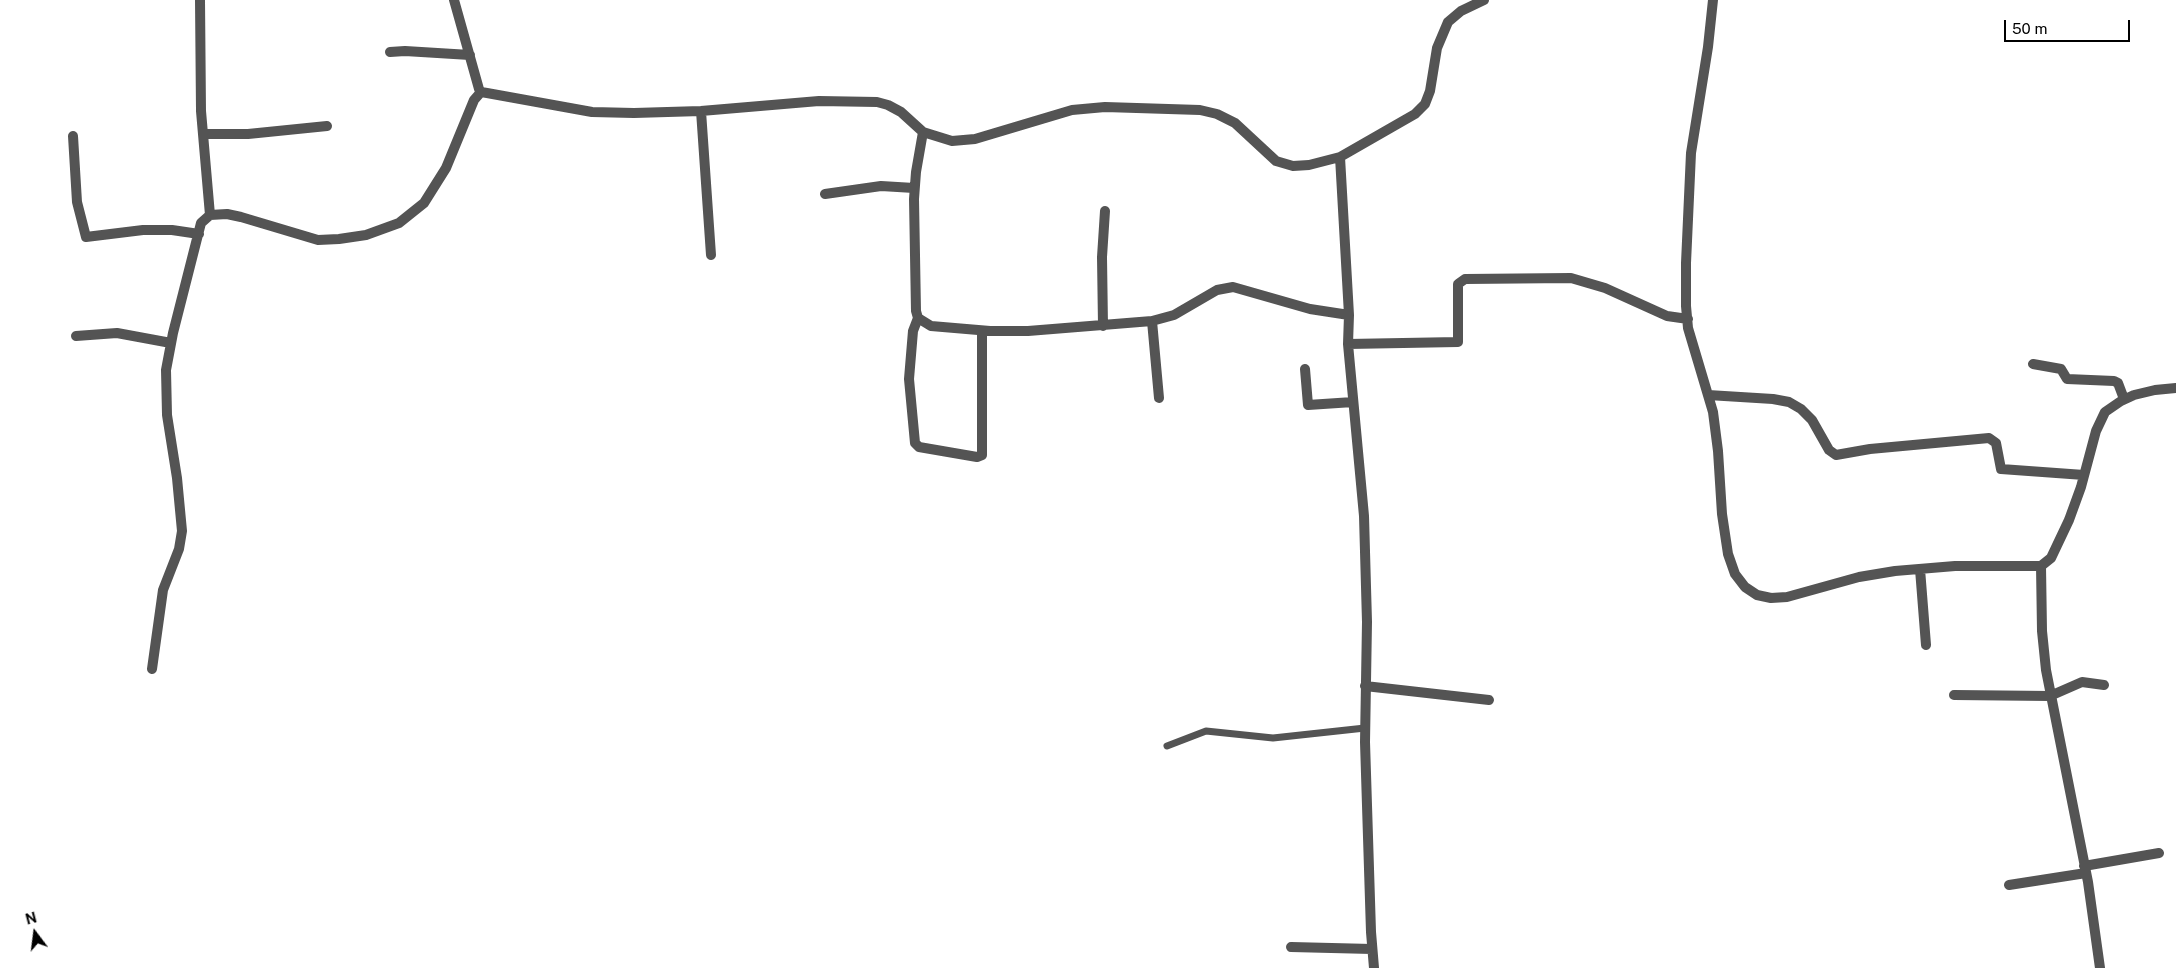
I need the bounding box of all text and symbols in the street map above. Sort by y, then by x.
scale bar [2006,10,2132,42]
text: 50 m [2012,20,2047,37]
north arrow [10,908,60,958]
text: N [24,909,38,928]

